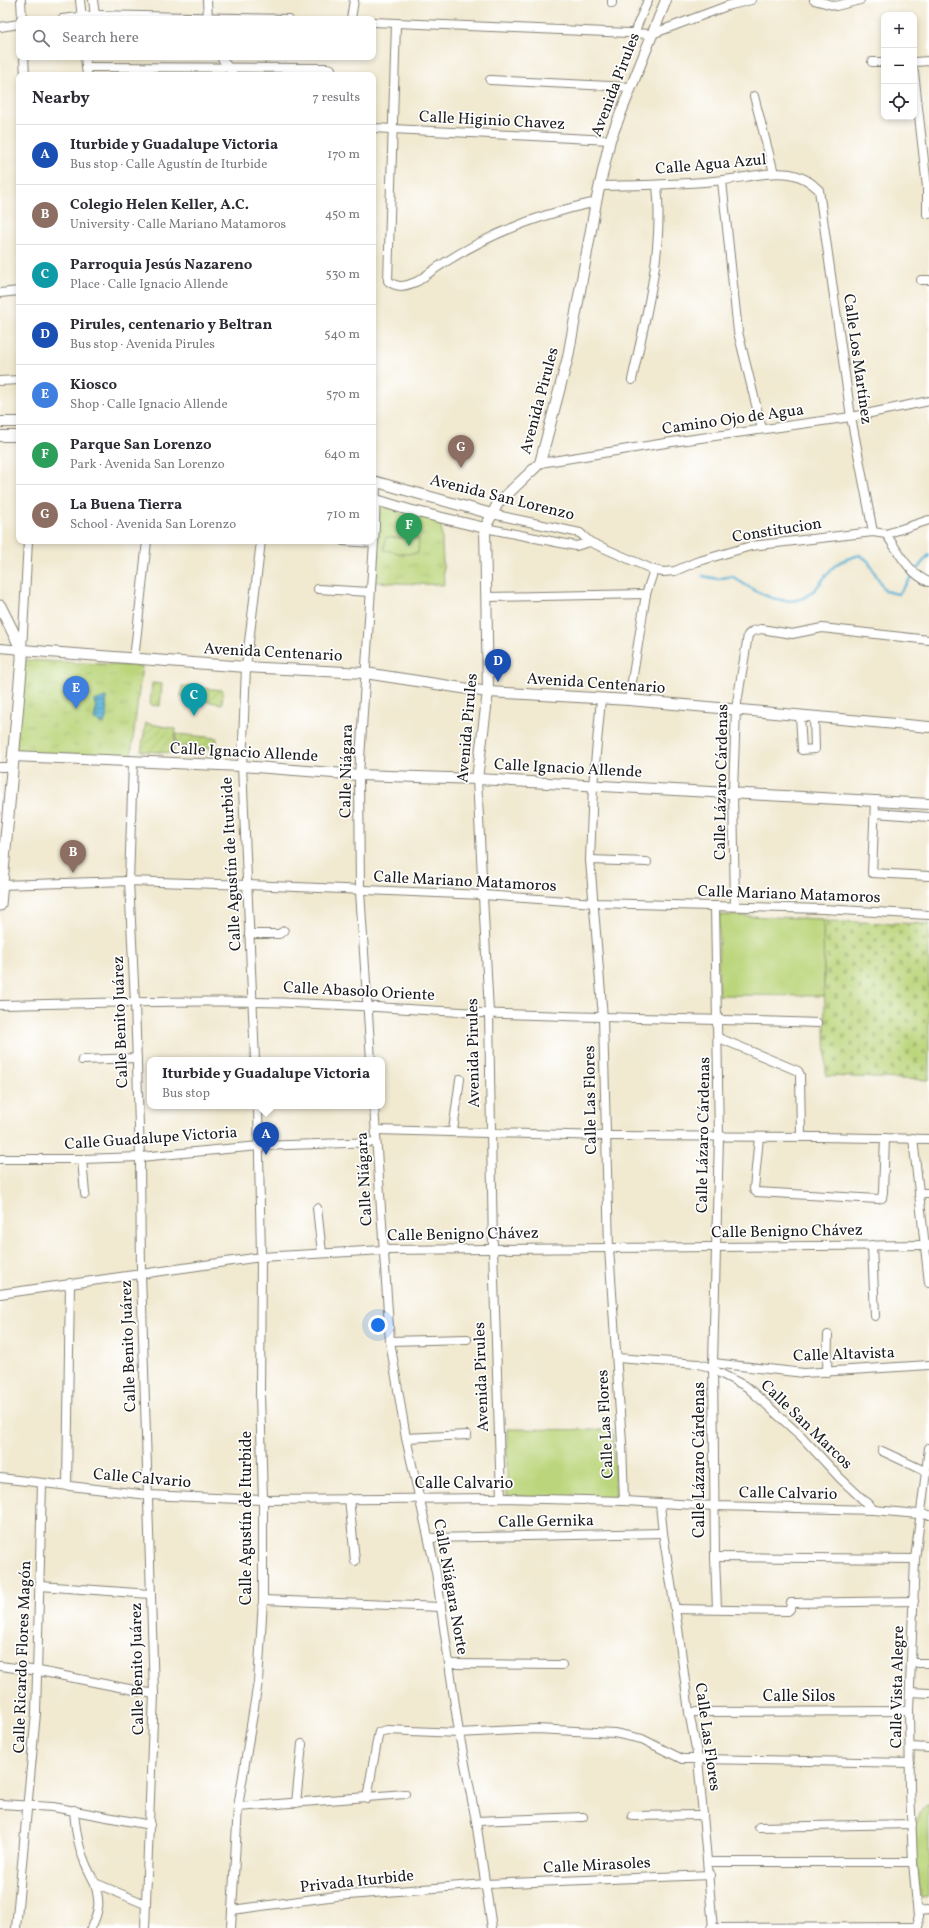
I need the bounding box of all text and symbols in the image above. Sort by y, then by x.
map controls [881,12,917,120]
button: + [881,12,917,48]
search box [16,16,376,60]
icon: search [30,27,52,49]
text: Search here [62,28,139,49]
street label: Avenida Pirules [586,30,646,140]
button: − [881,48,917,84]
button: locate [881,84,917,120]
text: Nearby [32,87,90,110]
text: 7 results [313,89,360,107]
street label: Calle Higinio Chavez [418,106,566,136]
text: Iturbide y Guadalupe Victoria [70,135,278,156]
text: A [40,146,50,164]
text: 170 m [327,146,360,164]
street label: Calle Agua Azul [655,149,768,181]
text: Bus stop · Calle Agustín de Iturbide [70,156,267,174]
text: Colegio Helen Keller, A.C. [70,195,249,216]
text: B [41,206,49,224]
text: 450 m [325,206,360,224]
text: University · Calle Mariano Matamoros [70,216,286,234]
text: Parroquia Jesús Nazareno [70,255,252,276]
text: C [41,266,49,284]
text: 530 m [325,266,360,284]
text: Place · Calle Ignacio Allende [70,276,228,294]
street label: Calle Los Martínez [837,292,877,426]
text: Pirules, centenario y Beltran [70,315,272,336]
text: D [40,326,50,344]
text: 540 m [324,326,360,344]
text: Bus stop · Avenida Pirules [70,336,215,354]
street label: Avenida Pirules [515,345,565,457]
text: Kiosco [70,375,117,396]
text: E [41,386,49,404]
text: 570 m [326,386,360,404]
text: Shop · Calle Ignacio Allende [70,396,228,414]
street label: Camino Ojo de Agua [661,399,805,441]
text: Parque San Lorenzo [70,435,212,456]
pin: G [448,435,474,468]
text: F [41,446,49,464]
text: 640 m [324,446,360,464]
text: Park · Avenida San Lorenzo [70,456,225,474]
street label: Avenida San Lorenzo [427,469,577,527]
text: La Buena Tierra [70,495,182,516]
text: G [40,506,50,524]
text: 710 m [327,506,360,524]
pin: F [396,513,422,546]
street label: Constitucion [731,513,823,549]
text: School · Avenida San Lorenzo [70,516,236,534]
street label: Avenida Centenario [203,638,343,668]
pin: D [485,649,511,682]
street label: Avenida Centenario [526,668,666,700]
street label: Avenida Pirules [452,672,484,784]
pin: E [63,676,89,709]
pin: C [181,683,207,716]
street label: Calle Lázaro Cárdenas [710,704,734,860]
street label: Calle Niágara [335,724,359,818]
street label: Calle Ignacio Allende [169,738,319,768]
street label: Calle Ignacio Allende [493,754,643,784]
street label: Calle Agustín de Iturbide [216,776,248,952]
pin: B [60,840,86,873]
street label: Calle Mariano Matamoros [373,866,557,898]
street label: Calle Mariano Matamoros [697,881,881,909]
street label: Calle Benito Juárez [108,955,134,1089]
street label: Calle Abasolo Oriente [283,977,435,1007]
street label: Avenida Pirules [462,998,486,1108]
street label: Calle Las Flores [579,1045,603,1155]
popup [147,1057,385,1109]
street label: Calle Lázaro Cárdenas [692,1057,716,1213]
text: Iturbide y Guadalupe Victoria [162,1064,370,1085]
text: Bus stop [162,1085,210,1103]
street label: Calle Guadalupe Victoria [64,1122,238,1156]
pin: A [253,1122,279,1155]
street label: Calle Niágara [352,1131,378,1227]
street label: Calle Benigno Chávez [711,1220,863,1244]
street label: Calle Benigno Chávez [387,1223,539,1247]
street label: Calle Benito Juárez [116,1279,142,1413]
your location [368,1315,388,1335]
street label: Avenida Pirules [469,1322,495,1432]
street label: Calle Altavista [793,1342,895,1368]
street label: Calle Las Flores [592,1369,620,1479]
street label: Calle San Marcos [755,1375,857,1475]
street label: Calle Lázaro Cárdenas [689,1382,711,1538]
street label: Calle Agustín de Iturbide [236,1431,258,1605]
street label: Calle Calvario [92,1464,192,1494]
street label: Calle Calvario [415,1473,513,1495]
street label: Calle Calvario [739,1482,837,1506]
street label: Calle Gernika [498,1510,594,1534]
street label: Calle Niágara Norte [427,1517,473,1657]
street label: Calle Ricardo Flores Magón [9,1560,37,1754]
street label: Calle Benito Juárez [126,1603,150,1735]
street label: Calle Vista Alegre [886,1625,910,1749]
street label: Calle Las Flores [689,1681,726,1793]
street label: Calle Silos [763,1686,835,1708]
street label: Calle Mirasoles [543,1852,651,1880]
street label: Privada Iturbide [299,1865,415,1899]

